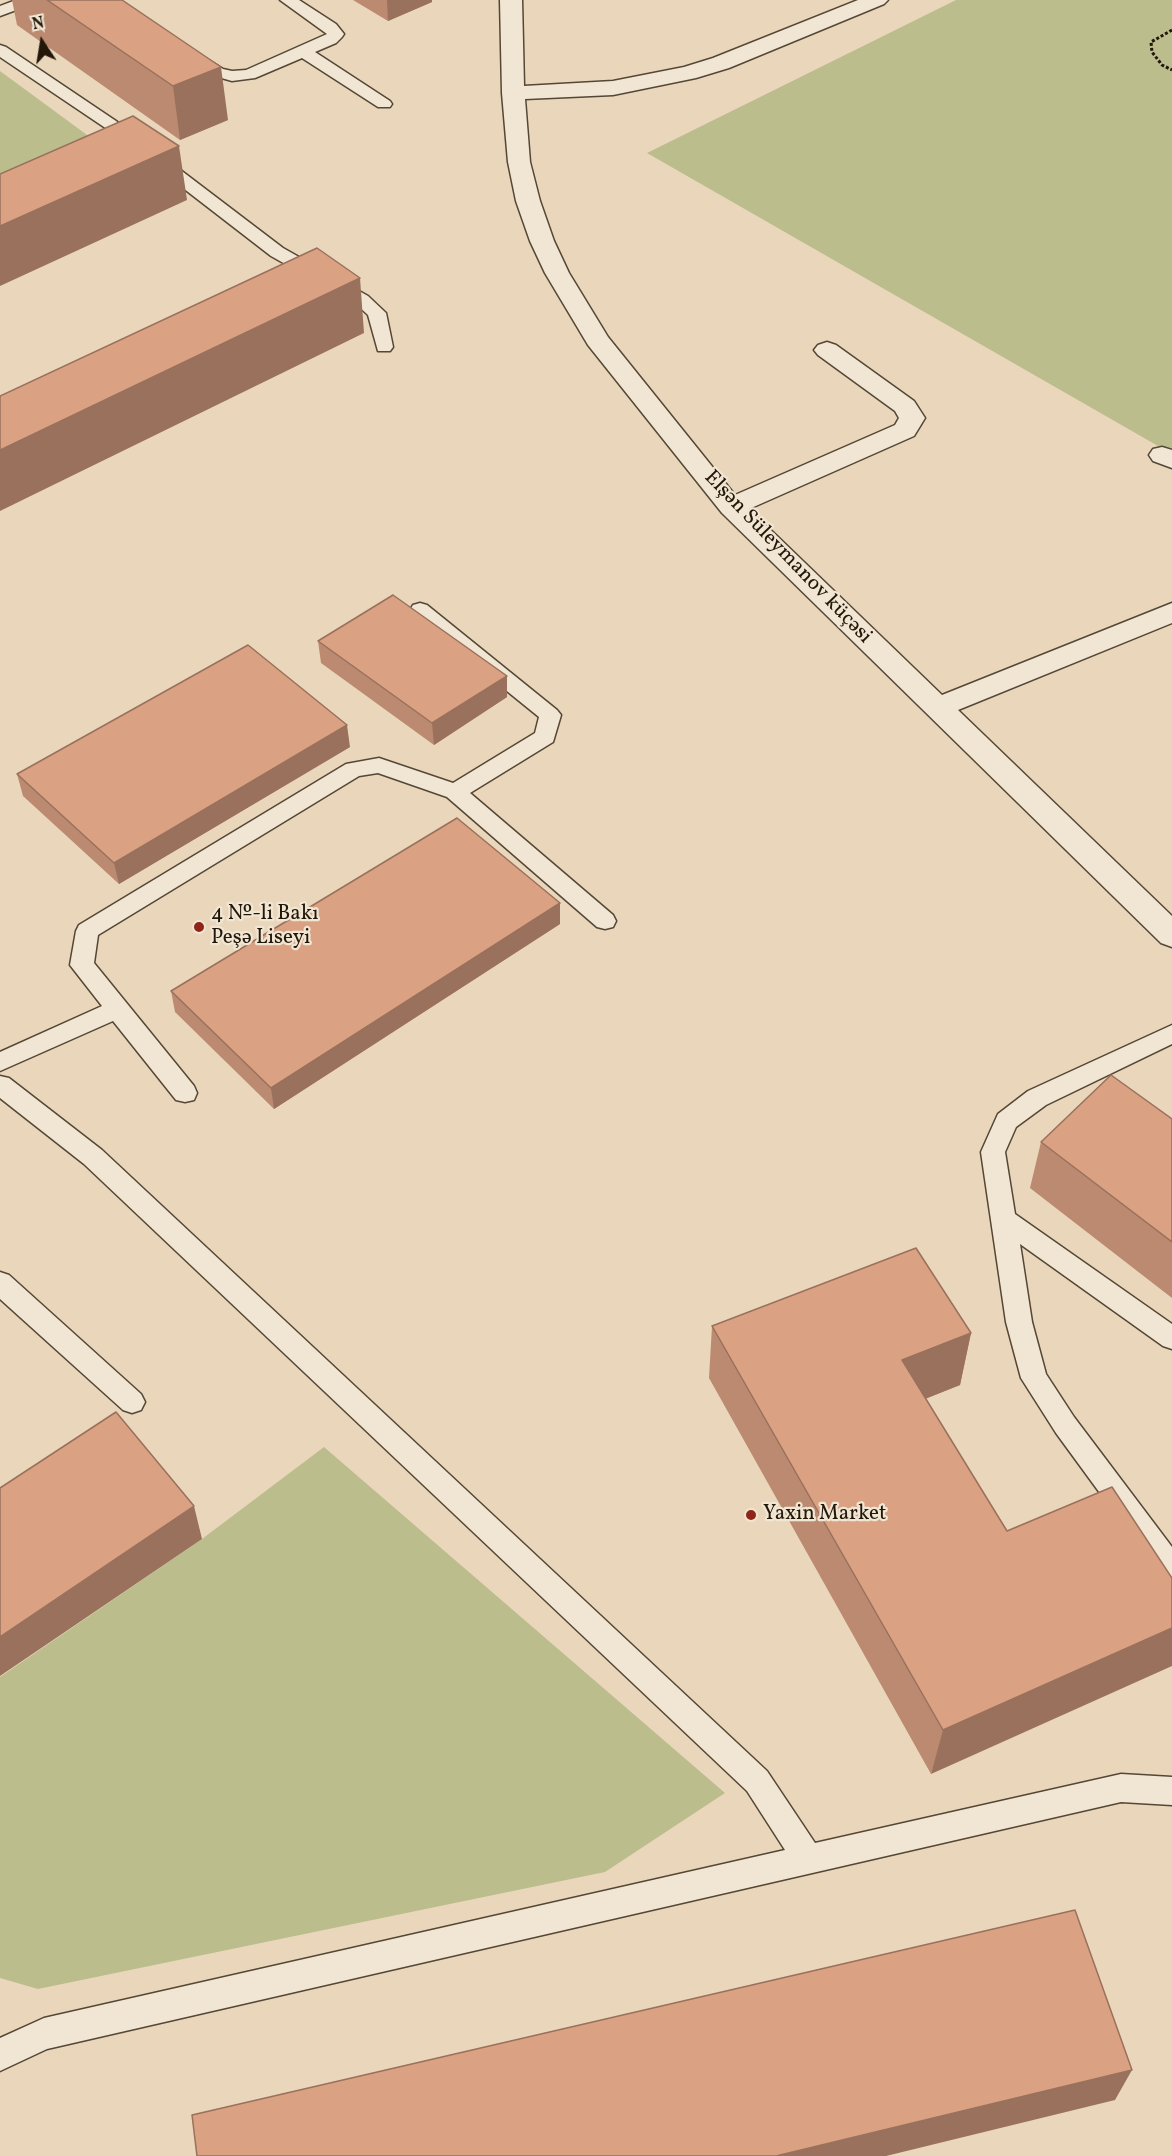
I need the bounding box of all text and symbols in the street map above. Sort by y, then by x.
north arrow [12,12,72,72]
text: N [30,12,46,36]
street label: Elşən Süleymanov küçəsi [698,466,876,650]
place label: 4 №-li Bakı Peşə Liseyi [211,902,319,952]
marker: 4 №-li Bakı Peşə Liseyi [192,920,206,934]
place label: Yaxin Market [763,1502,886,1528]
marker: Yaxin Market [744,1508,758,1522]

